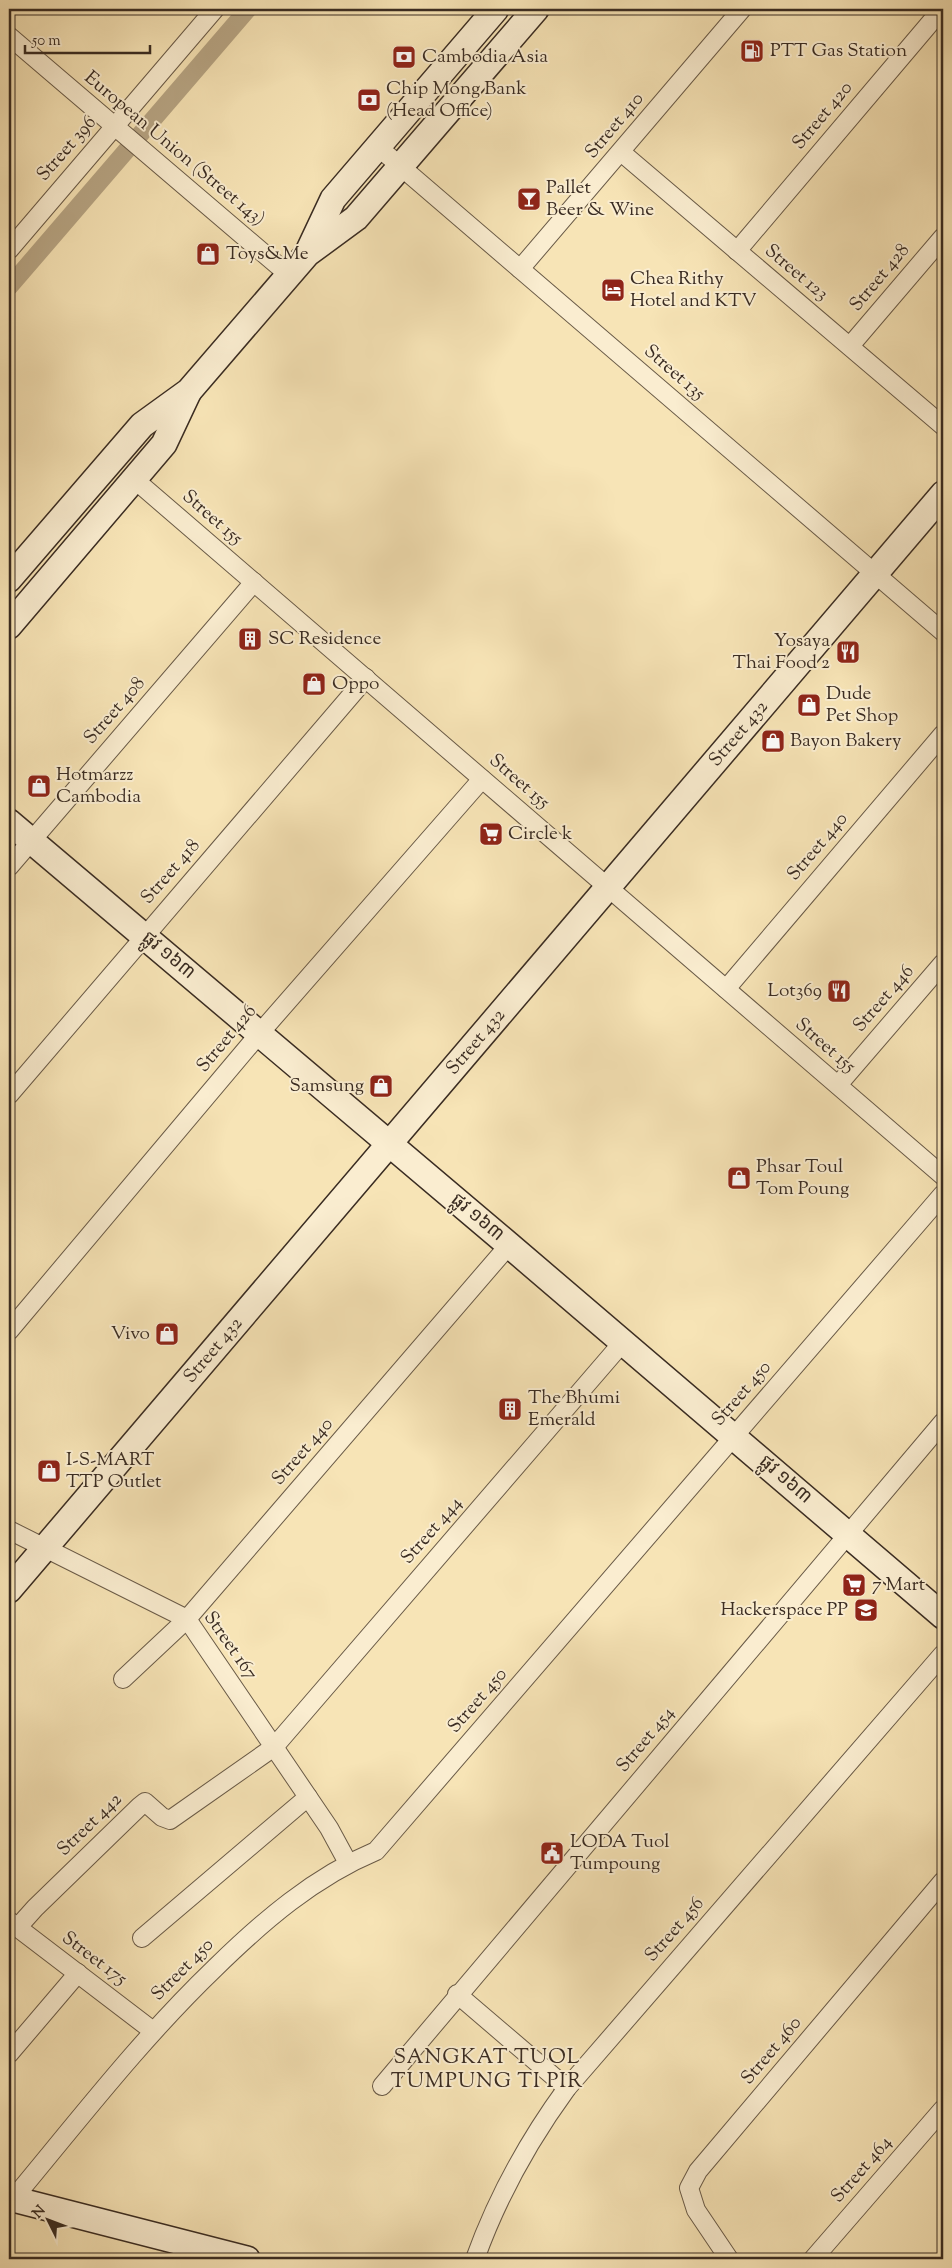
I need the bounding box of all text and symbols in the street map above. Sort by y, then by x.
scale bar [25,22,150,54]
text: 50 m [31,31,61,52]
fuel station icon: PTT Gas Station [739,38,765,64]
place label: PTT Gas Station [770,38,907,65]
bank icon: Cambodia Asia [391,44,417,70]
place label: Cambodia Asia [422,44,548,71]
street label: European Union (Street 143) [78,65,270,233]
place label: Chip Mong Bank (Head Office) [386,76,527,125]
street label: Street 420 [786,76,860,156]
bank icon: Chip Mong Bank (Head Office) [356,87,382,113]
street label: Street 410 [579,87,651,165]
street label: Street 396 [31,110,103,188]
place label: Pallet Beer & Wine [546,175,654,224]
bar icon: Pallet Beer & Wine [516,186,542,212]
street label: Street 123 [758,238,834,308]
street label: Street 428 [844,238,916,318]
shop icon: Toys&Me [195,241,221,267]
place label: Toys&Me [226,241,309,268]
place label: Chea Rithy Hotel and KTV [630,266,757,315]
hotel icon: Chea Rithy Hotel and KTV [600,277,626,303]
street label: Street 135 [637,339,711,408]
street label: Street 155 [176,484,249,552]
building icon: SC Residence [237,626,263,652]
place label: SC Residence [268,626,381,653]
place label: Yosaya Thai Food 2 [733,628,830,677]
restaurant icon: Yosaya Thai Food 2 [835,639,861,665]
street label: Street 408 [78,671,152,751]
shop icon: Oppo [301,671,327,697]
place label: Oppo [332,671,380,698]
place label: Dude Pet Shop [826,681,898,730]
shop icon: Dude Pet Shop [796,692,822,718]
street label: Street 432 [703,695,775,773]
shop icon: Bayon Bakery [760,728,786,754]
place label: Bayon Bakery [790,728,902,755]
street label: Street 155 [483,748,556,816]
place label: Hotmarzz Cambodia [56,762,141,811]
shop icon: Hotmarzz Cambodia [26,773,52,799]
street label: Street 440 [781,807,855,887]
supermarket icon: Circle k [478,821,504,847]
place label: Circle k [508,821,573,848]
street label: Street 418 [135,833,207,911]
street label: ផ្លូវ ១៦៣ [134,925,201,988]
street label: Street 446 [847,959,921,1039]
place label: Lot369 [768,978,822,1005]
restaurant icon: Lot369 [826,978,852,1004]
street label: Street 426 [191,999,263,1079]
street label: Street 432 [440,1003,512,1081]
street label: Street 155 [789,1012,862,1080]
place label: Samsung [289,1073,364,1100]
shop icon: Samsung [368,1073,394,1099]
place label: Phsar Toul Tom Poung [756,1154,849,1203]
shop icon: Phsar Toul Tom Poung [726,1165,752,1191]
street label: ផ្លូវ ១៦៣ [443,1187,510,1250]
street label: Street 432 [177,1311,249,1389]
place label: Vivo [111,1321,150,1348]
shop icon: Vivo [154,1321,180,1347]
street label: Street 450 [706,1355,778,1433]
place label: The Bhumi Emerald [528,1385,620,1434]
building icon: The Bhumi Emerald [497,1396,523,1422]
street label: Street 440 [266,1412,340,1492]
place label: I-S-MART TTP Outlet [66,1447,162,1496]
street label: ផ្លូវ ១៦៣ [751,1449,818,1512]
shop icon: I-S-MART TTP Outlet [36,1458,62,1484]
street label: Street 444 [395,1491,469,1571]
supermarket icon: 7 Mart [841,1572,867,1598]
place label: 7 Mart [872,1572,926,1599]
place label: Hackerspace PP [721,1597,848,1624]
school or university icon: Hackerspace PP [853,1597,879,1623]
street label: Street 167 [196,1606,264,1686]
street label: Street 450 [442,1662,514,1740]
street label: Street 454 [610,1701,682,1779]
street label: Street 442 [51,1787,129,1863]
place label: LODA Tuol Tumpoung [570,1829,669,1878]
public building icon: LODA Tuol Tumpoung [539,1840,565,1866]
street label: Street 456 [639,1891,711,1969]
street label: Street 175 [56,1925,133,1993]
street label: Street 450 [145,1932,221,2008]
street label: Street 460 [735,2011,809,2091]
district label: SANGKAT TUOL TUMPUNG TI PIR [391,2043,583,2097]
street label: Street 464 [825,2130,899,2209]
north arrow [22,2196,72,2246]
text: N [29,2202,51,2223]

